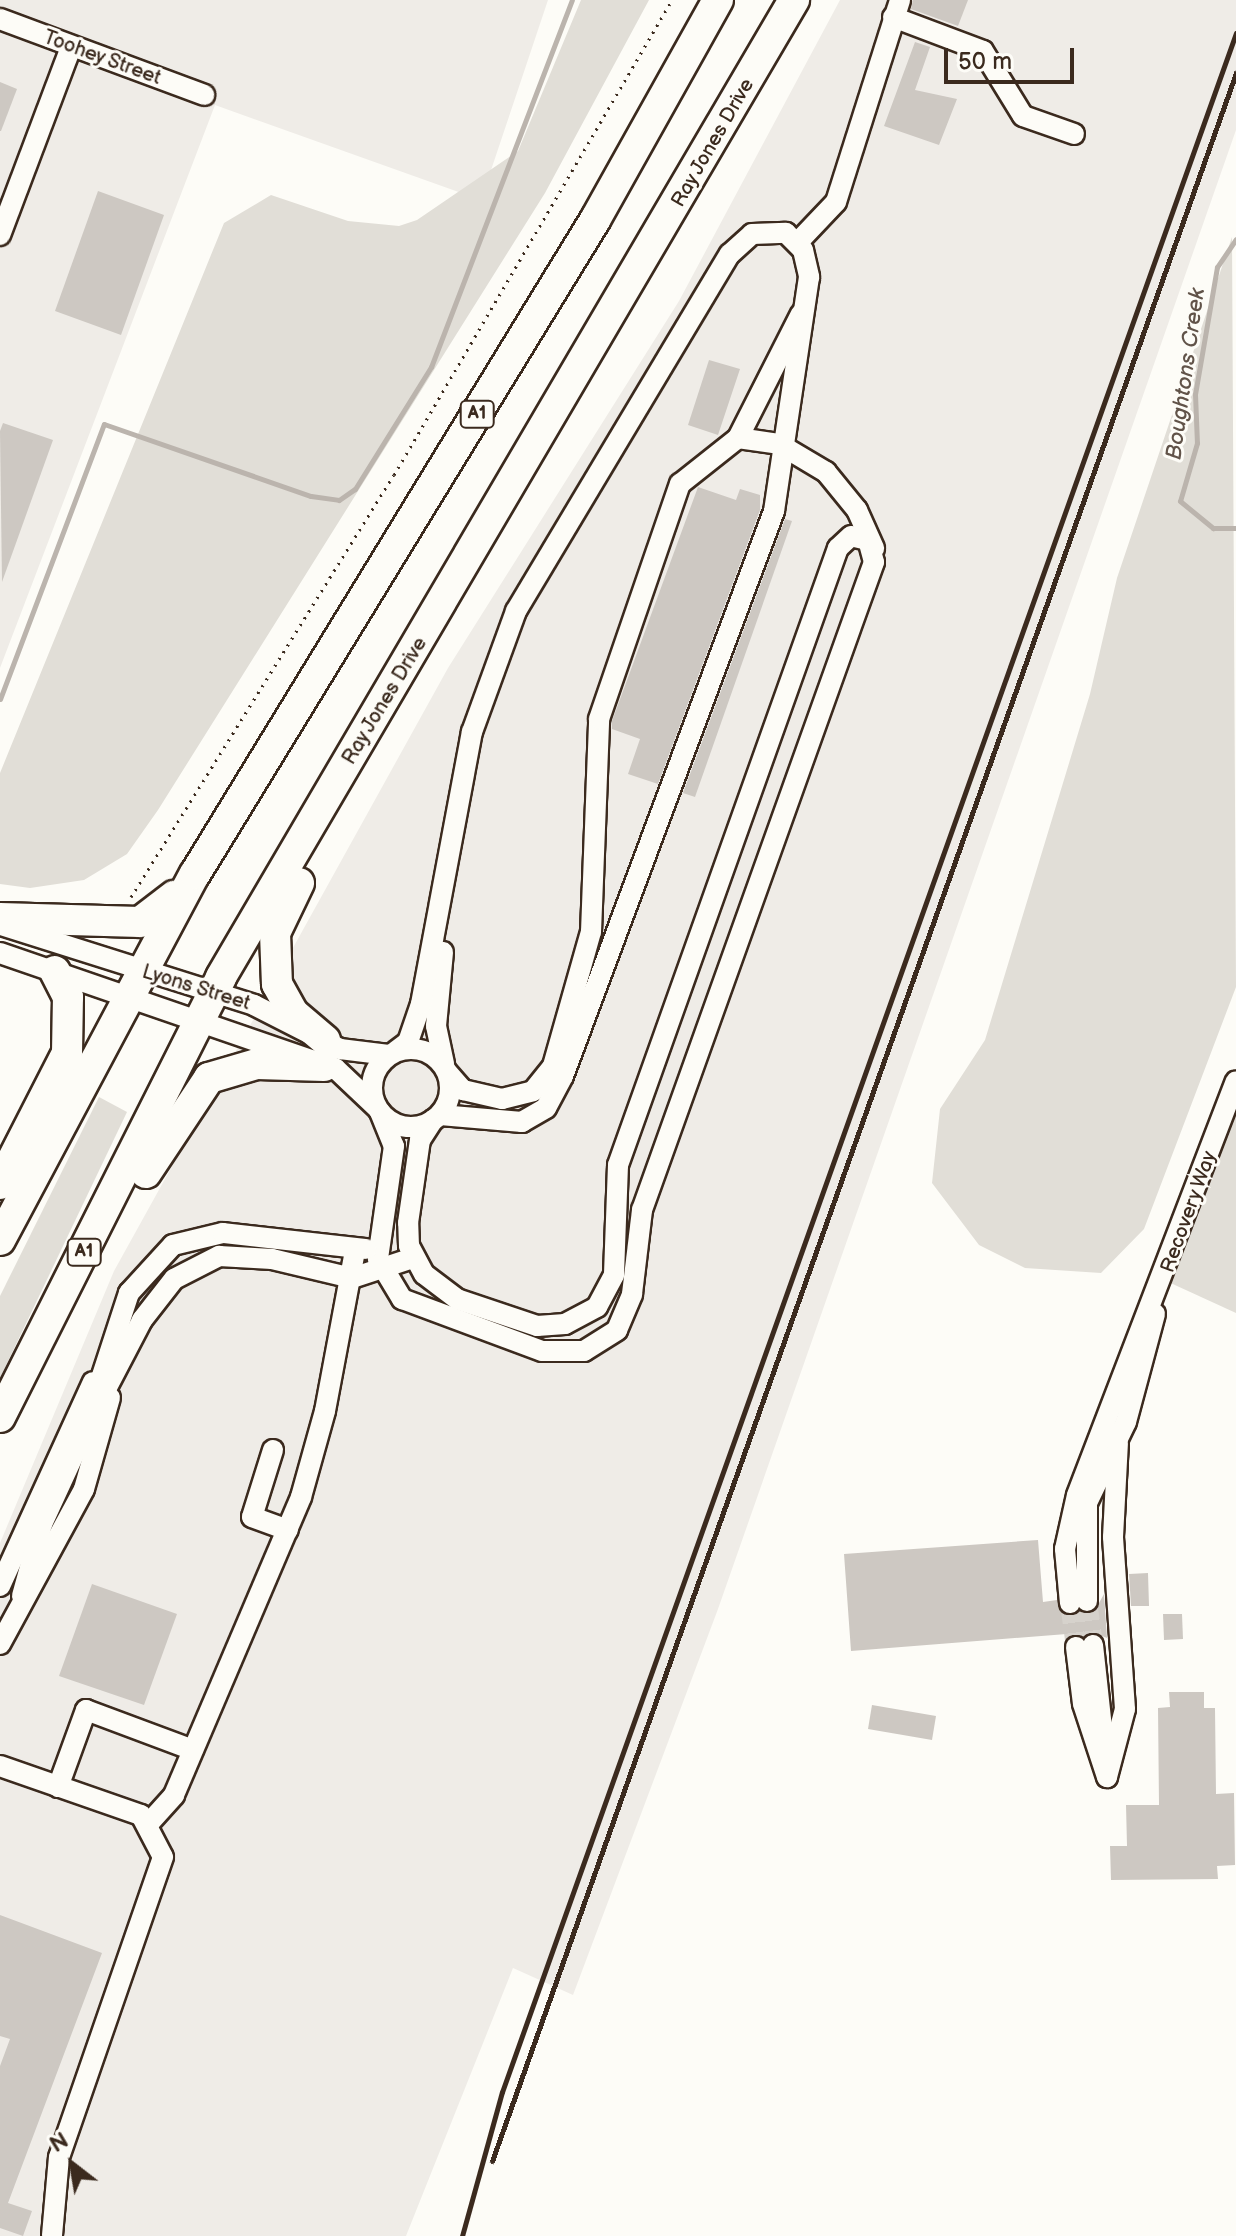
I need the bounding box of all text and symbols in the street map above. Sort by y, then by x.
street label: Toohey Street [39,25,165,91]
scale bar [948,32,1078,82]
text: 50 m [958,47,1012,76]
street label: Ray Jones Drive [666,73,760,213]
water label: Boughtons Creek [1161,287,1211,461]
road number: A1 [459,400,495,428]
street label: Ray Jones Drive [337,632,433,770]
street label: Lyons Street [139,960,253,1016]
street label: Recovery Way [1156,1147,1222,1277]
road number: A1 [66,1238,102,1266]
north arrow [32,2124,112,2204]
text: N [45,2127,73,2159]

